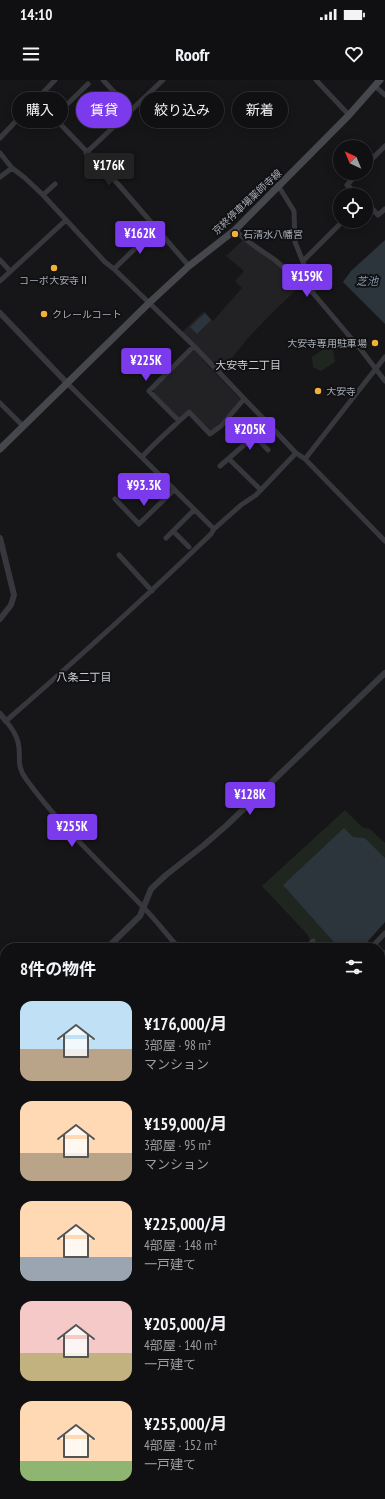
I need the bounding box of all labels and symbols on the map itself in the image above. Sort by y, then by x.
north arrow [333,140,373,180]
pin: ¥176K [81,153,137,187]
street label: 京終停車場薬師寺線 [210,167,284,237]
pin: ¥162K [112,221,168,255]
place label: 石清水八幡宮 [243,228,303,241]
marker: 石清水八幡宮 [230,229,240,239]
marker: コーポ大安寺Ⅱ [49,263,59,273]
pin: ¥159K [279,264,335,298]
place label: コーポ大安寺Ⅱ [19,274,89,287]
water label: 芝池 [356,274,379,288]
place label: クレールコート [52,308,122,321]
marker: クレールコート [39,309,49,319]
place label: 大安寺専用駐車場 [287,337,367,350]
marker: 大安寺専用駐車場 [370,338,380,348]
pin: ¥225K [118,348,174,382]
district label: 大安寺二丁目 [215,358,281,372]
place label: 大安寺 [326,385,356,398]
marker: 大安寺 [313,386,323,396]
pin: ¥205K [222,417,278,451]
pin: ¥93.3K [111,473,177,507]
district label: 八条二丁目 [57,670,112,684]
pin: ¥128K [222,782,278,816]
pin: ¥255K [44,814,100,848]

